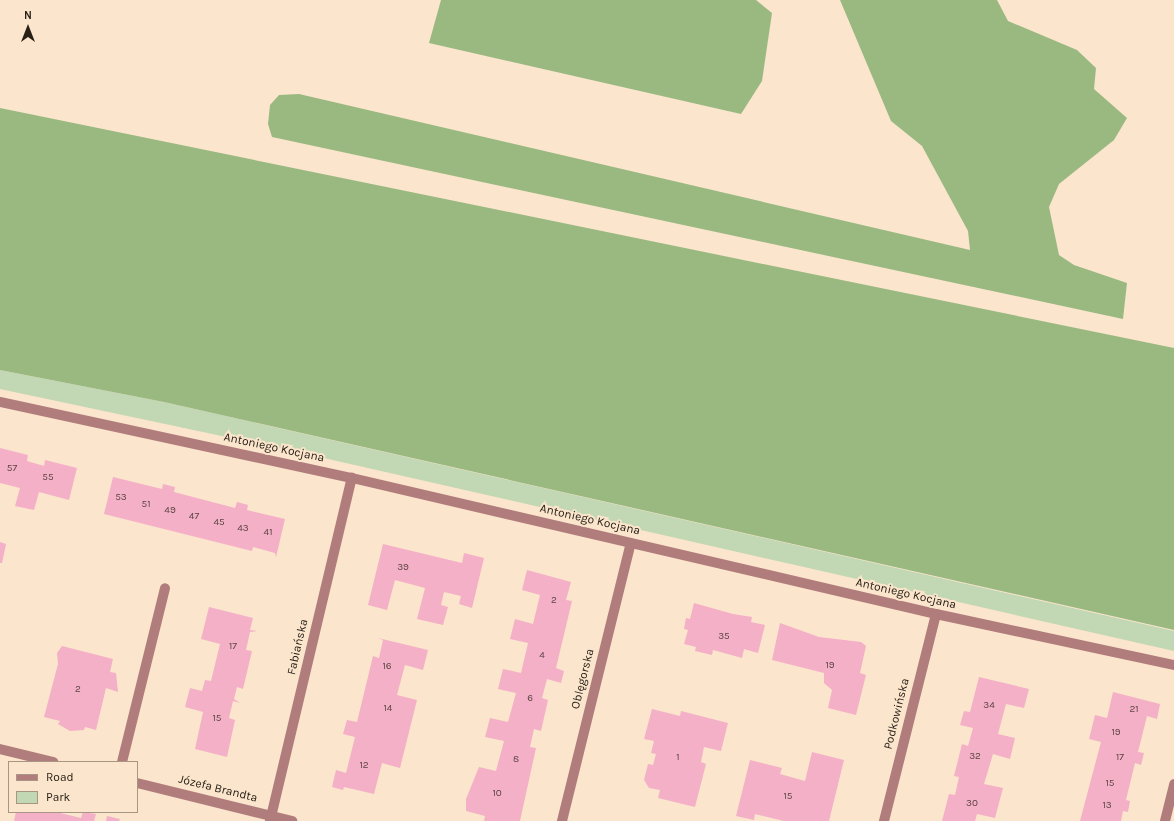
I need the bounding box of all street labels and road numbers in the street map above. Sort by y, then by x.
street label: Antoniego Kocjana [222,430,326,466]
street label: Antoniego Kocjana [538,501,642,539]
street label: Antoniego Kocjana [854,575,958,613]
street label: Fabiańska [285,618,311,676]
street label: Oblęgorska [569,647,597,711]
street label: Podkowińska [881,677,913,751]
street label: Józefa Brandta [177,772,259,806]

